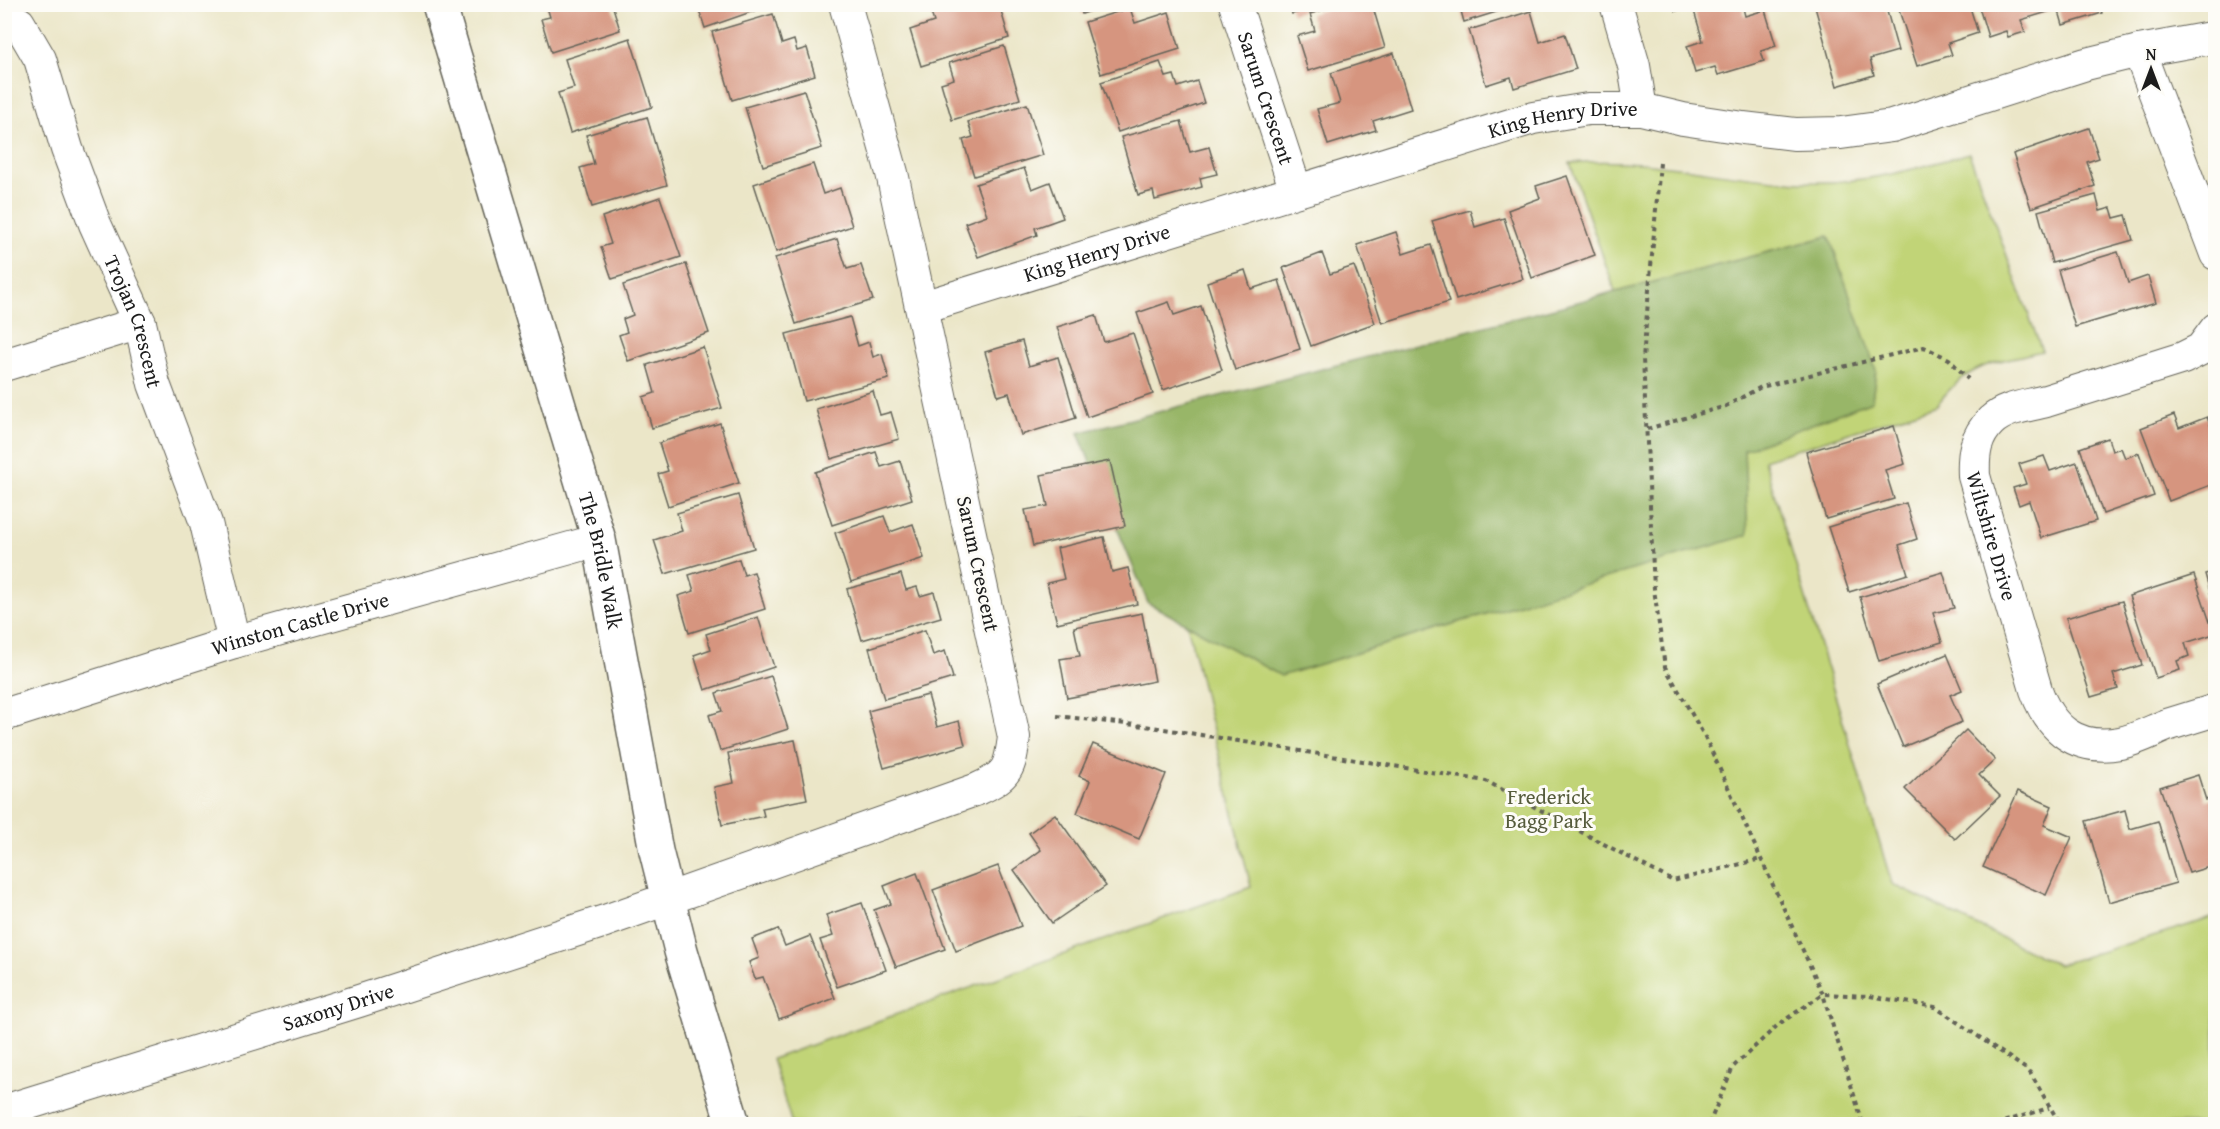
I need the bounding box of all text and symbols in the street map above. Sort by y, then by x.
street label: Sarum Crescent [1230,27,1303,169]
north arrow [2121,39,2181,99]
text: N [2146,42,2157,66]
street label: King Henry Drive [1484,93,1638,146]
street label: King Henry Drive [1020,215,1174,290]
street label: Trojan Crescent [96,250,171,391]
street label: Wiltshire Drive [1958,468,2025,604]
street label: The Bridle Walk [571,488,631,632]
street label: Sarum Crescent [949,493,1008,635]
street label: Winston Castle Drive [207,583,393,663]
park label: Frederick Bagg Park [1505,781,1593,836]
street label: Saxony Drive [279,975,398,1039]

